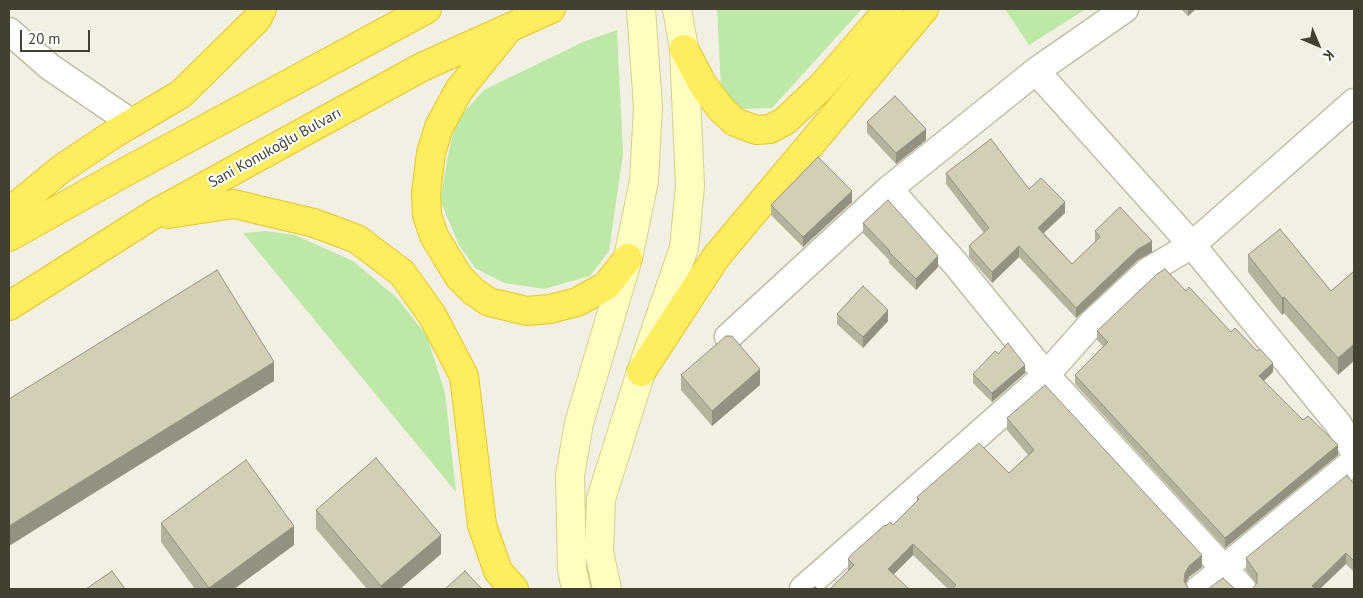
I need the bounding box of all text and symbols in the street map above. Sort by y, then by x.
scale bar [22,20,92,52]
north arrow [1293,20,1343,70]
text: 20 m [28,29,61,48]
text: K [1319,46,1338,65]
street label: Sani Konukoğlu Bulvarı [205,104,345,192]

